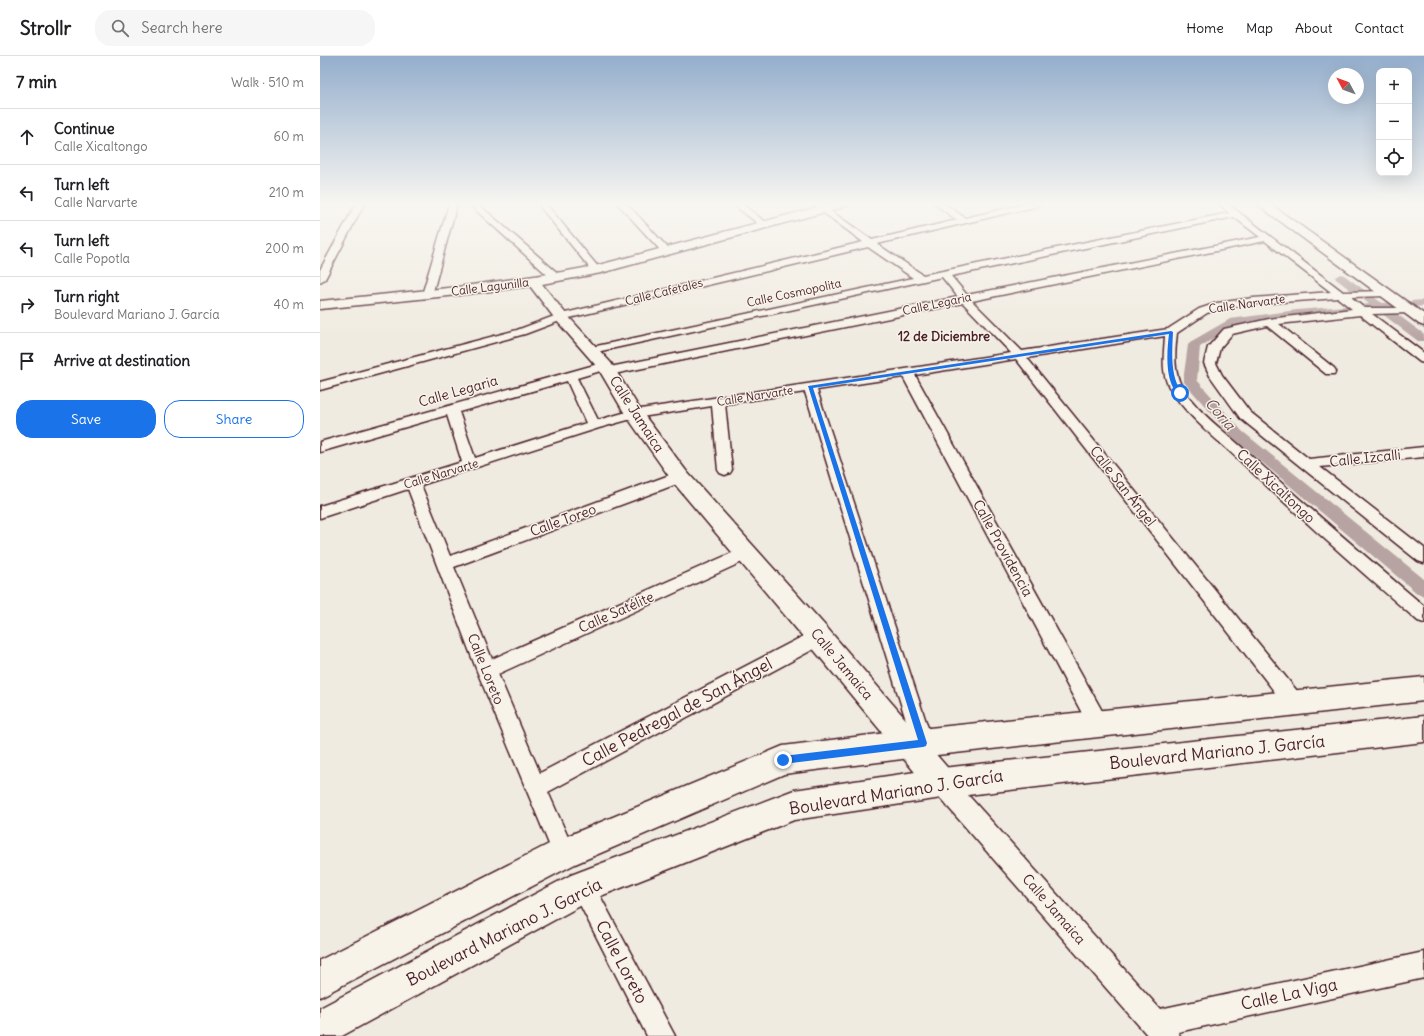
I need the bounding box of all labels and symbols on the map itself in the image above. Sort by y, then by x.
north arrow [1328,68,1364,104]
street label: Calle Lagunilla [450,274,530,299]
street label: Calle Cafetales [623,275,704,308]
street label: Calle Cosmopolita [745,275,843,310]
street label: Calle Legaria [901,289,973,318]
street label: Calle Narvarte [1208,291,1286,316]
district label: 12 de Diciembre [898,328,990,345]
street label: Calle Legaria [416,371,500,411]
street label: Calle Jamaica [606,372,668,456]
street label: Calle Narvarte [716,382,794,409]
route start [1171,384,1189,402]
water label: Coria [1201,394,1240,435]
street label: Calle San Ángel [1086,442,1160,530]
street label: Calle Xicaltongo [1233,445,1319,527]
street label: Calle Izcalli [1329,445,1401,471]
street label: Calle Narvarte [402,455,480,492]
street label: Calle Providencia [969,496,1037,600]
street label: Calle Toreo [527,500,599,540]
street label: Calle Satélite [576,587,656,637]
street label: Calle Jamaica [807,625,877,703]
street label: Calle Loreto [464,631,508,707]
street label: Calle Pedregal de San Ángel [578,652,776,772]
street label: Boulevard Mariano J. García [1108,730,1326,774]
route end [774,751,792,769]
street label: Boulevard Mariano J. García [787,764,1005,820]
street label: Calle Jamaica [1018,870,1090,948]
street label: Boulevard Mariano J. García [402,873,606,991]
street label: Calle Loreto [591,917,653,1007]
street label: Calle La Viga [1239,973,1340,1015]

